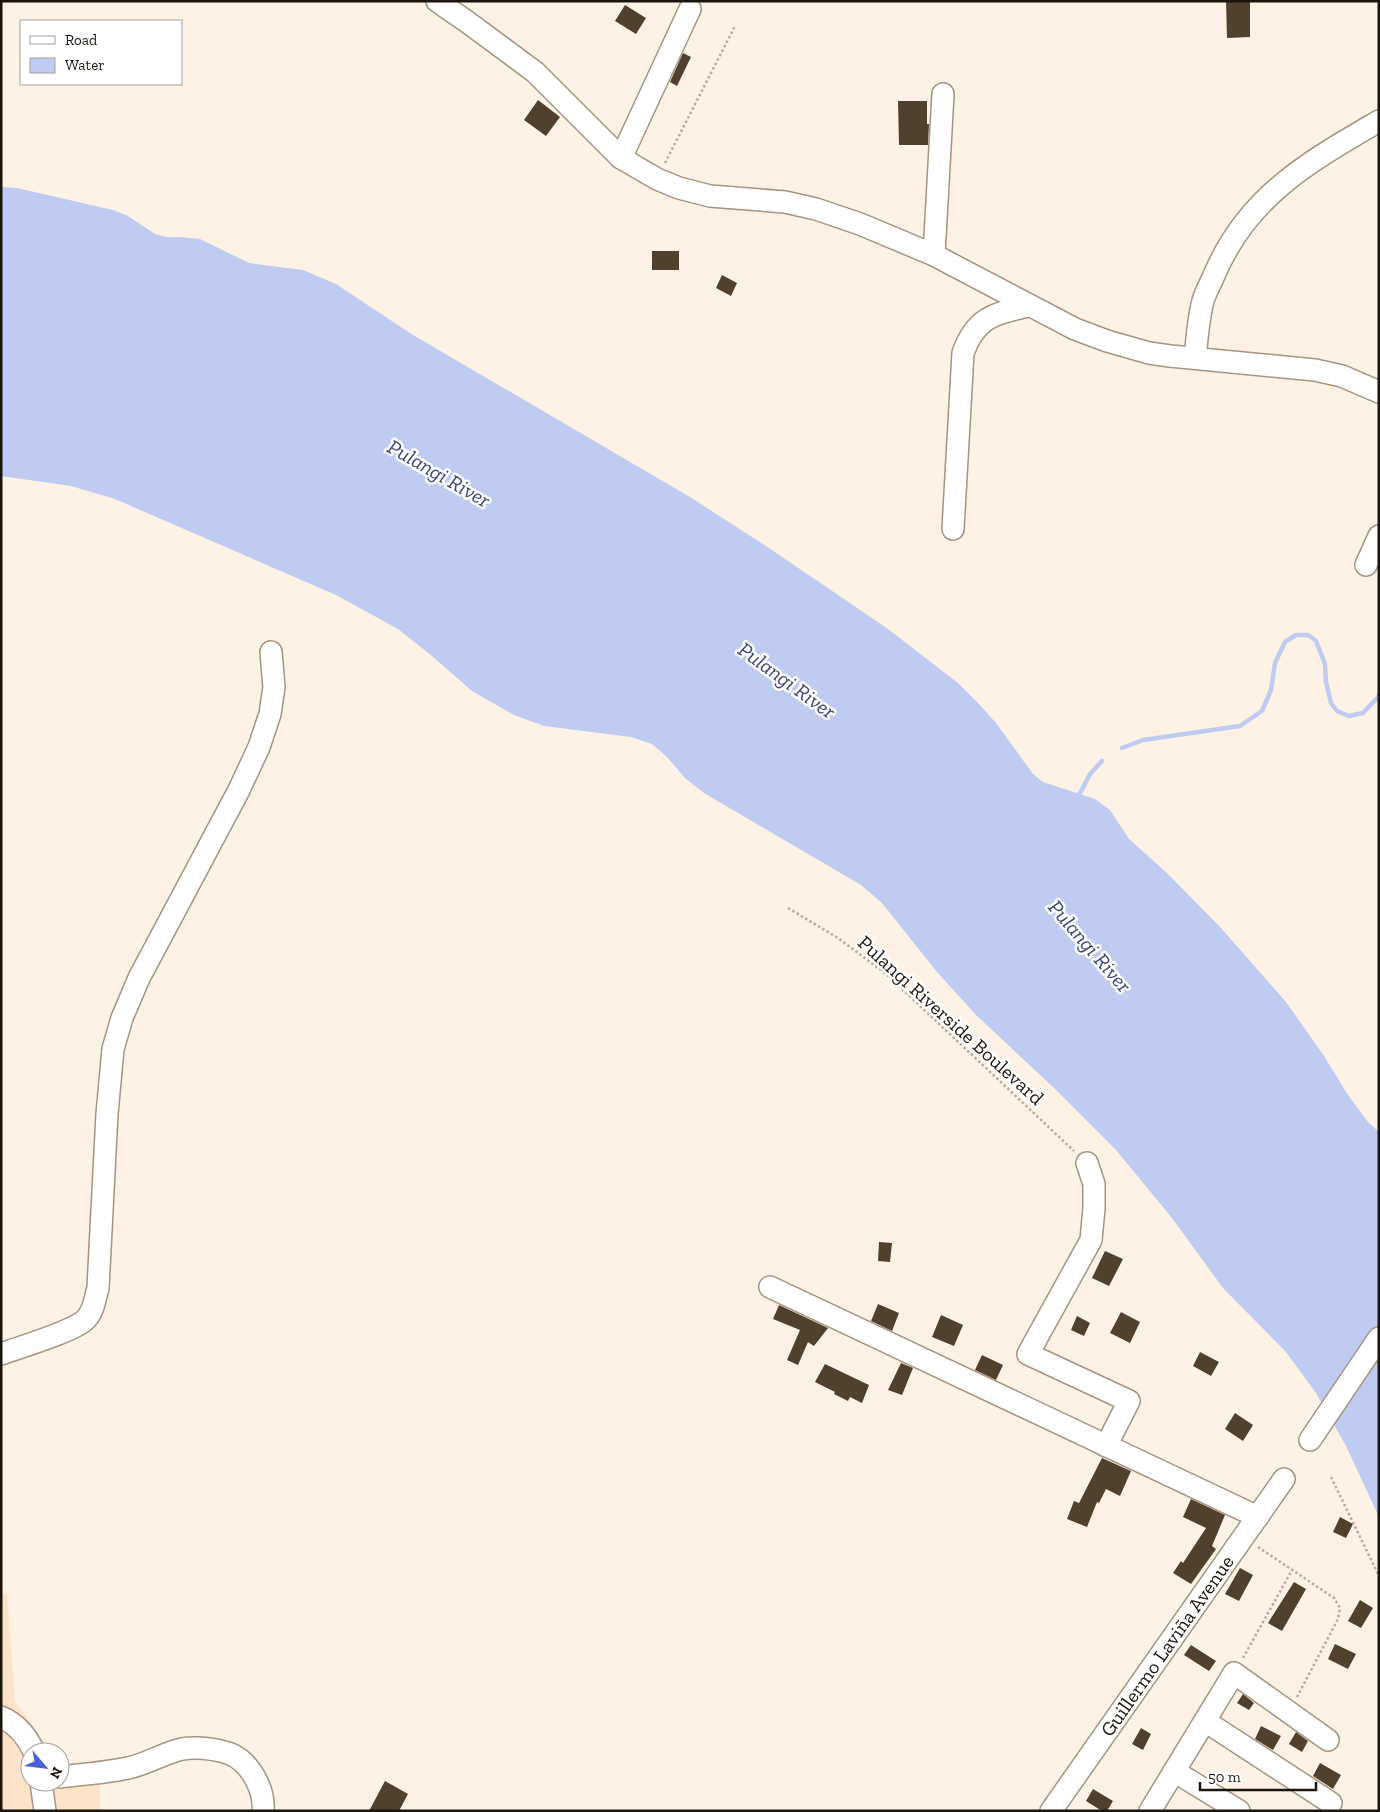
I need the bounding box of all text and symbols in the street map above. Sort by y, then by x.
legend [20,20,182,85]
text: Road [65,31,98,49]
text: Water [65,56,105,74]
water label: Pulangi River [383,434,495,513]
water label: Pulangi River [734,636,841,724]
water label: Pulangi River [1043,895,1137,998]
street label: Pulangi Riverside Boulevard [853,930,1049,1110]
street label: Guillermo Laviña Avenue [1095,1550,1239,1741]
north arrow [20,1742,70,1792]
scale bar [1200,1760,1316,1792]
text: N [46,1764,66,1782]
text: 50 m [1208,1768,1241,1786]

